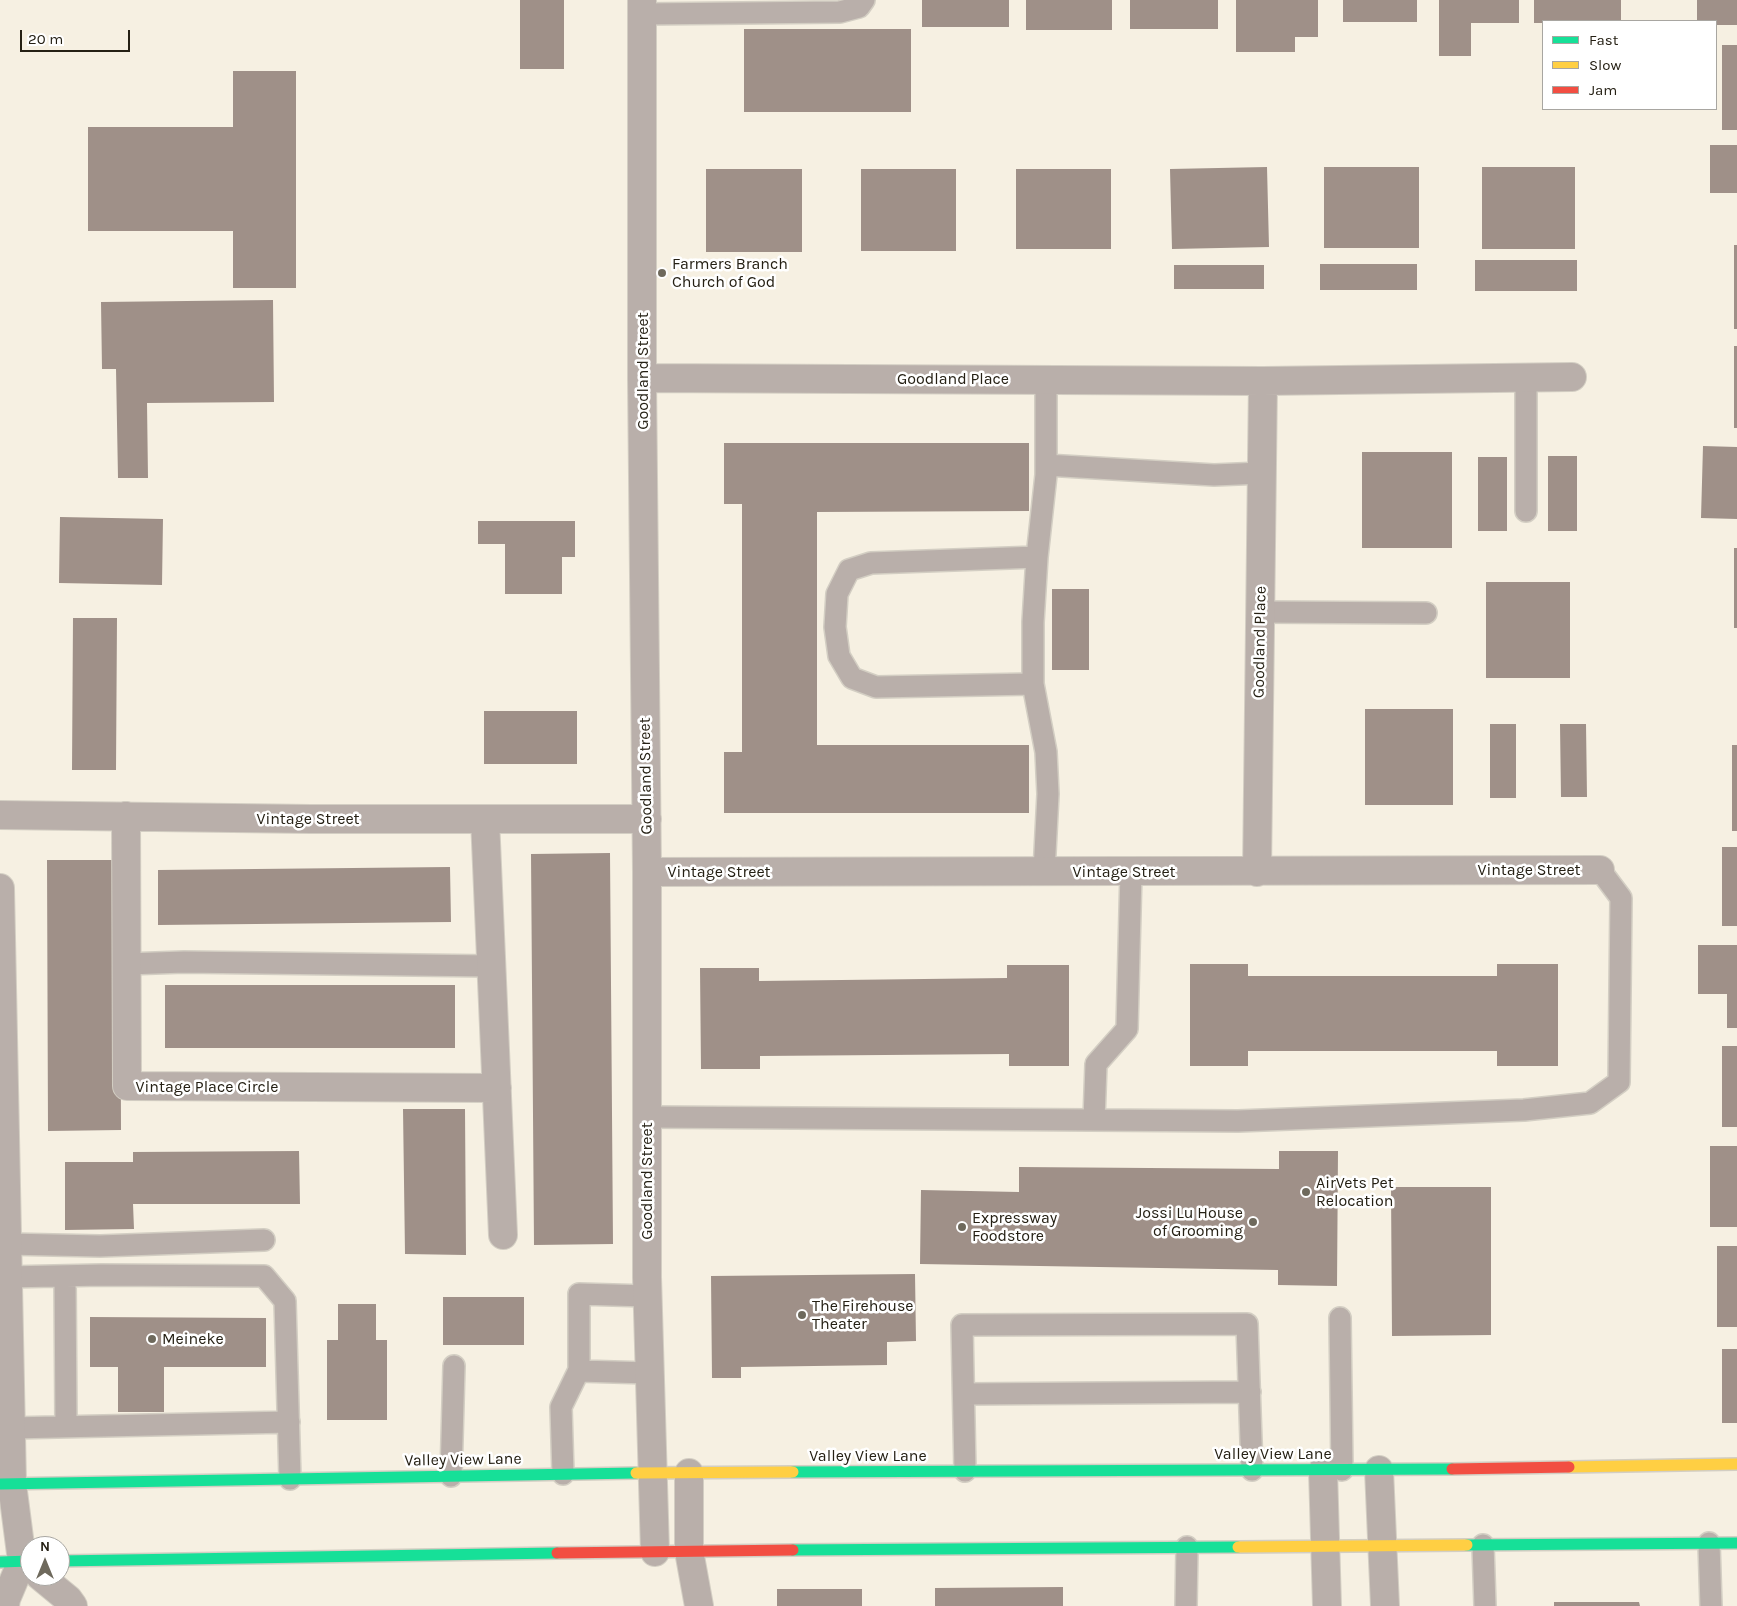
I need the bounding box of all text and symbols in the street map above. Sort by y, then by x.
scale bar [22,20,132,52]
legend [1542,20,1717,110]
text: 20 m [28,30,63,48]
text: Fast [1589,31,1618,49]
text: Slow [1589,56,1621,74]
text: Jam [1589,81,1617,99]
place label: Farmers Branch Church of God [672,254,788,292]
marker: Farmers Branch Church of God [656,267,668,279]
street label: Goodland Street [633,312,653,430]
street label: Goodland Place [897,369,1009,389]
street label: Goodland Place [1249,586,1271,698]
street label: Goodland Street [635,717,657,835]
street label: Vintage Street [256,809,360,829]
street label: Vintage Street [1477,860,1581,880]
street label: Vintage Street [667,862,771,882]
street label: Vintage Street [1072,862,1176,882]
street label: Vintage Place Circle [135,1077,279,1097]
street label: Goodland Street [637,1122,657,1240]
place label: AirVets Pet Relocation [1316,1173,1394,1211]
marker: AirVets Pet Relocation [1300,1186,1312,1198]
place label: Jossi Lu House of Grooming [1136,1203,1243,1241]
place label: Expressway Foodstore [972,1208,1057,1246]
marker: Jossi Lu House of Grooming [1247,1216,1259,1228]
marker: Expressway Foodstore [956,1221,968,1233]
place label: The Firehouse Theater [812,1296,914,1334]
marker: The Firehouse Theater [796,1309,808,1321]
place label: Meineke [162,1329,224,1349]
marker: Meineke [146,1333,158,1345]
street label: Valley View Lane [1214,1444,1332,1464]
street label: Valley View Lane [809,1446,927,1466]
street label: Valley View Lane [404,1449,522,1471]
north arrow [20,1536,70,1586]
text: N [40,1538,50,1555]

